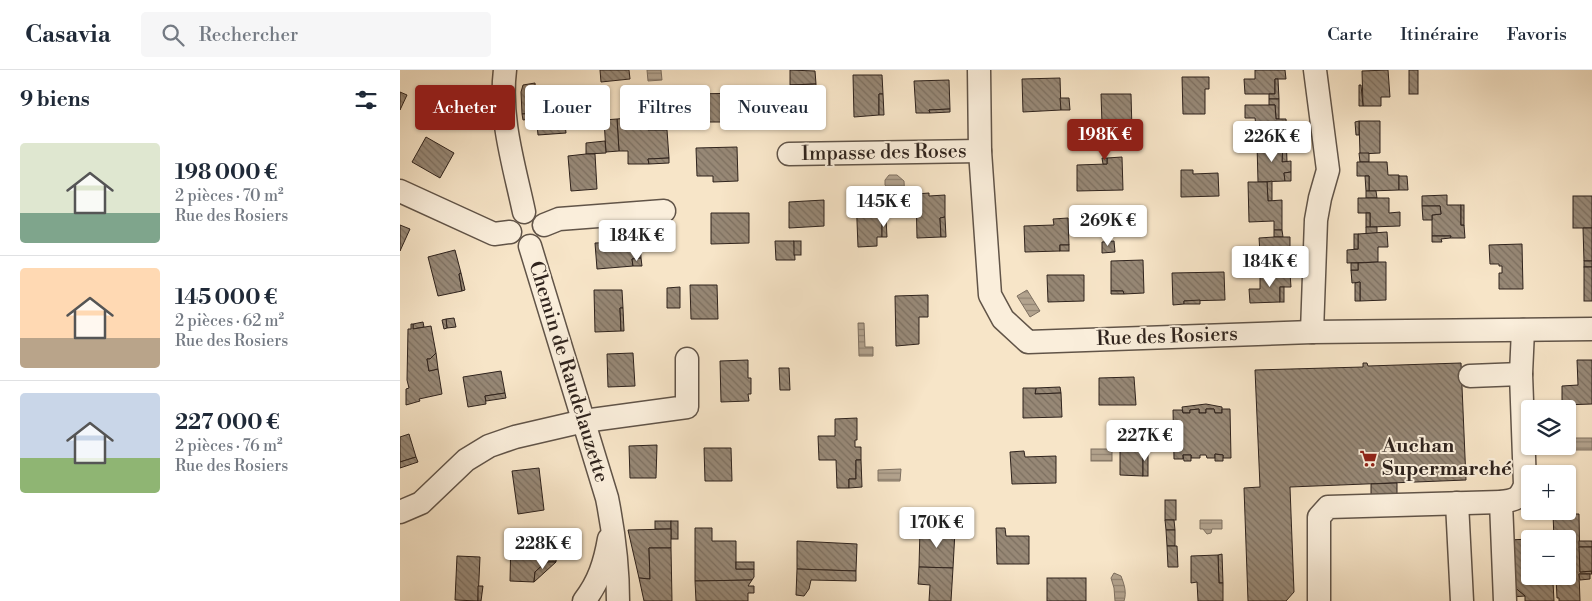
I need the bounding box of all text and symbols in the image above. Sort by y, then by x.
search box [141,12,491,57]
text: Casavia [25,20,111,50]
icon: search [159,21,187,49]
text: Rechercher [199,23,298,47]
text: Carte [1327,23,1372,46]
text: Itinéraire [1400,23,1479,46]
text: Favoris [1507,23,1567,46]
chip: Acheter [415,85,515,130]
chip: Louer [525,85,610,130]
chip: Filtres [620,85,710,130]
chip: Nouveau [720,85,826,130]
icon: filters [352,86,380,114]
text: 9 biens [20,87,90,113]
pin: 198K € [1064,118,1146,161]
pin: 226K € [1231,121,1313,163]
text: 198K € [1078,125,1132,145]
text: 226K € [1244,127,1300,147]
street label: Impasse des Roses [801,139,967,167]
text: 198 000 € [175,160,278,186]
icon: home [60,163,120,223]
text: 2 pièces · 70 m² [175,186,284,206]
pin: 145K € [843,186,925,228]
text: 145K € [857,192,911,212]
pin: 269K € [1067,204,1149,247]
text: Rue des Rosiers [175,206,288,226]
text: 269K € [1080,211,1136,231]
pin: 184K € [596,220,678,262]
text: 184K € [610,226,664,246]
pin: 184K € [1229,246,1311,288]
text: 184K € [1243,252,1297,272]
street label: Chemin de Raudelauzette [522,258,614,486]
text: 145 000 € [175,285,277,311]
icon: home [60,288,120,348]
text: 2 pièces · 62 m² [175,311,284,331]
street label: Rue des Rosiers [1096,322,1238,352]
text: Rue des Rosiers [175,331,288,351]
map controls [1521,400,1576,585]
button: layers [1521,400,1576,455]
text: 227 000 € [175,410,280,436]
icon: home [60,413,120,473]
pin: 227K € [1104,420,1186,462]
text: 227K € [1117,426,1173,446]
place label: Auchan Supermarché [1381,434,1512,482]
text: 2 pièces · 76 m² [175,436,283,456]
supermarket icon: Auchan Supermarché [1358,448,1378,468]
text: Rue des Rosiers [175,456,288,476]
button: + [1521,465,1576,520]
pin: 170K € [896,506,978,549]
text: 170K € [910,513,964,533]
pin: 228K € [502,528,584,570]
button: − [1521,530,1576,585]
text: 228K € [515,534,571,554]

